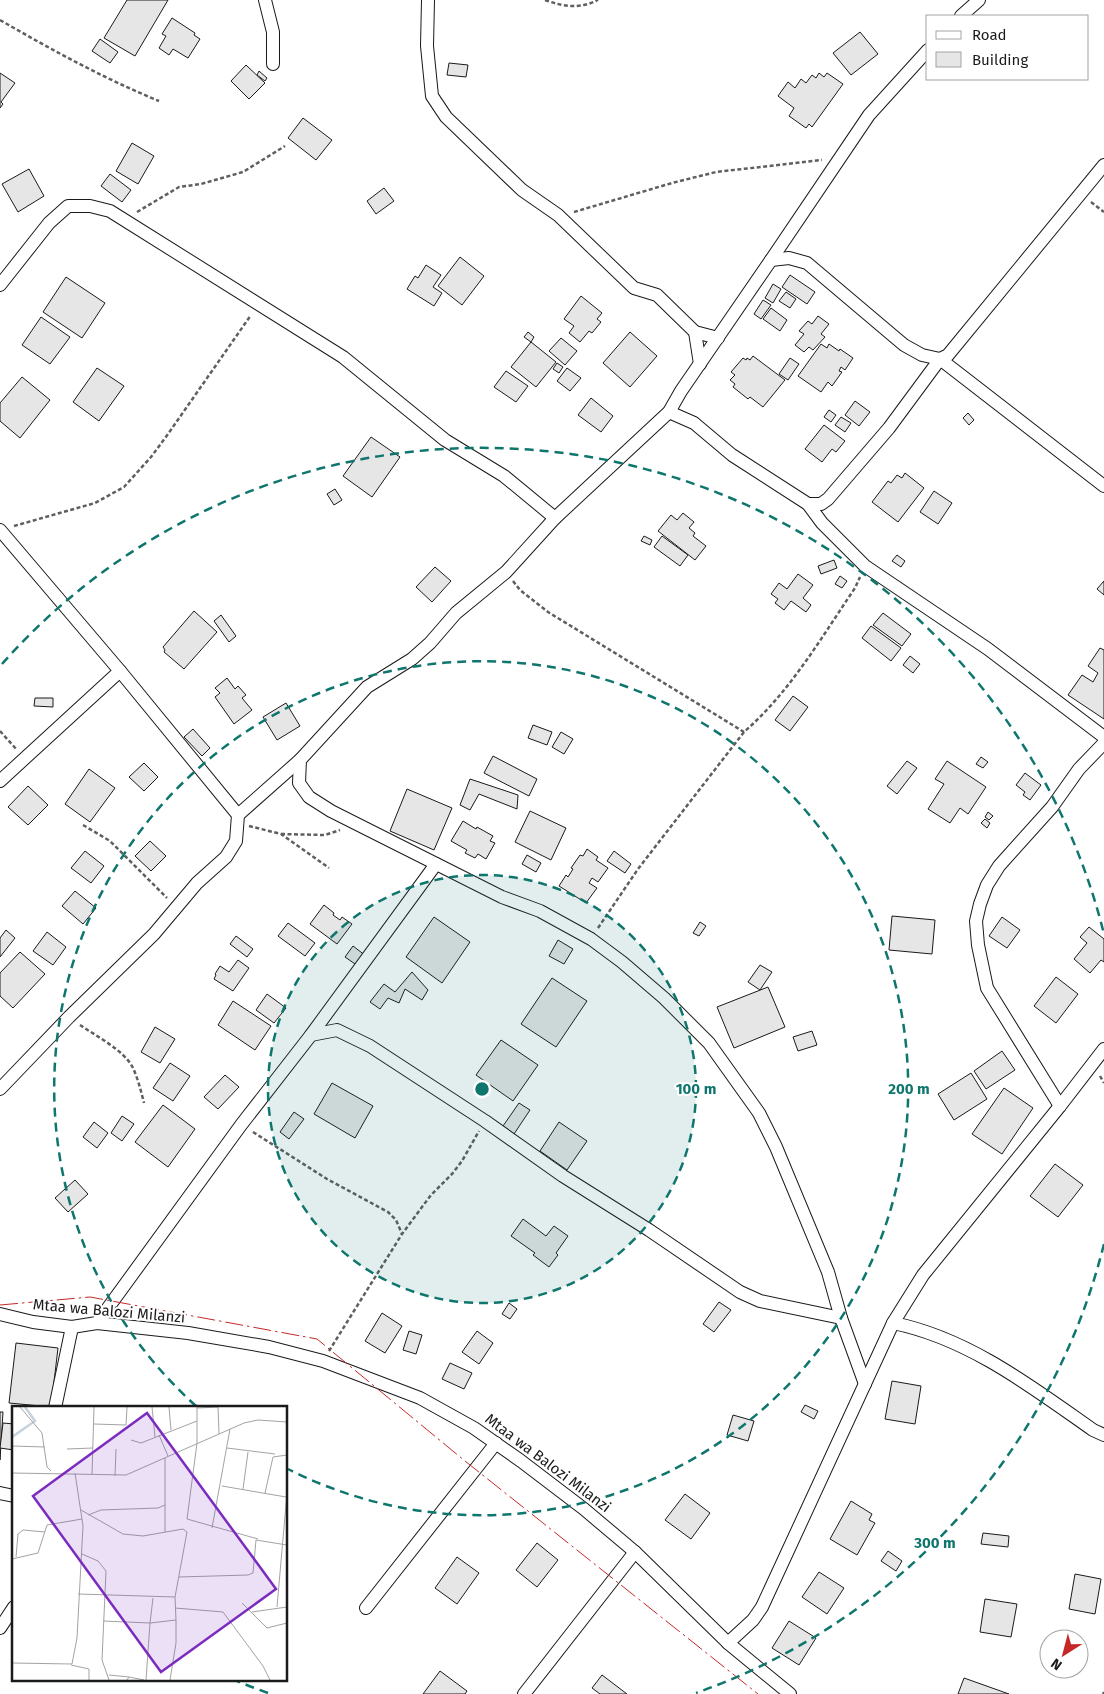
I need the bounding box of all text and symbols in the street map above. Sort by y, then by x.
legend [926,15,1089,80]
text: Road [972,26,1007,44]
text: Building [972,51,1028,69]
centre of rings [473,1080,491,1098]
text: 100 m [676,1080,716,1098]
text: 200 m [888,1080,930,1098]
street label: Mtaa wa Balozi Milanzi [32,1295,186,1327]
inset map [12,1406,288,1682]
street label: Mtaa wa Balozi Milanzi [482,1410,614,1516]
text: 300 m [913,1534,956,1552]
north arrow [1039,1629,1089,1679]
text: N [1048,1655,1065,1674]

